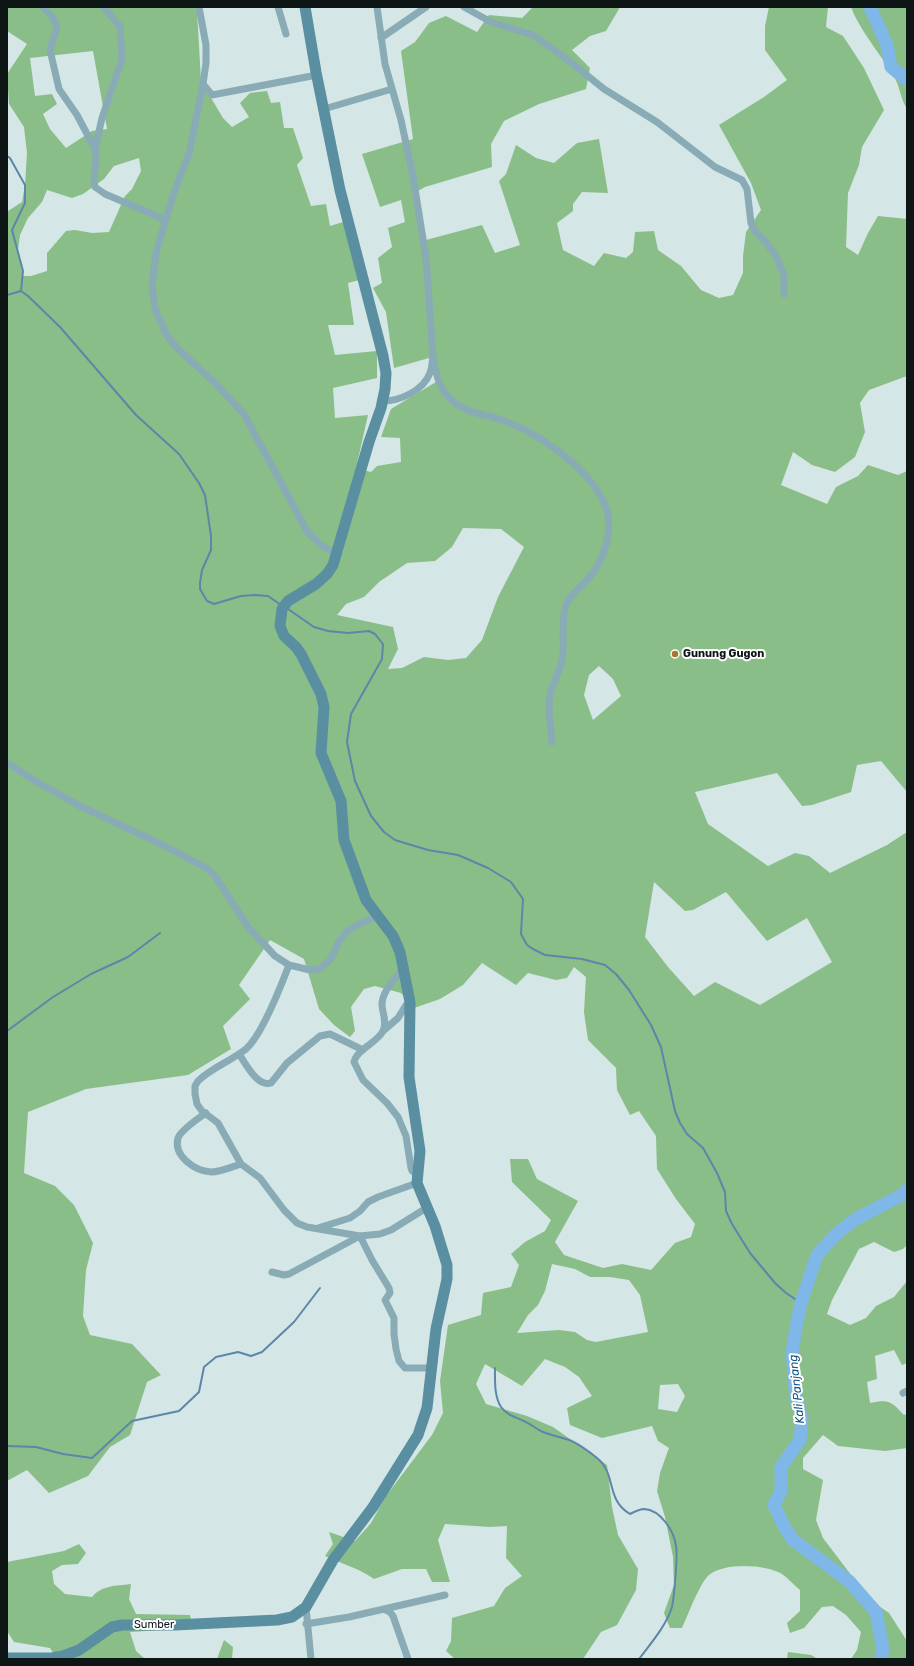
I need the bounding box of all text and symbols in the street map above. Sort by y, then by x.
place label: Gunung Gugon [683,647,764,661]
marker: Gunung Gugon [670,649,680,659]
water label: Kali Panjang [786,1354,808,1424]
street label: Sumber [134,1618,174,1632]

